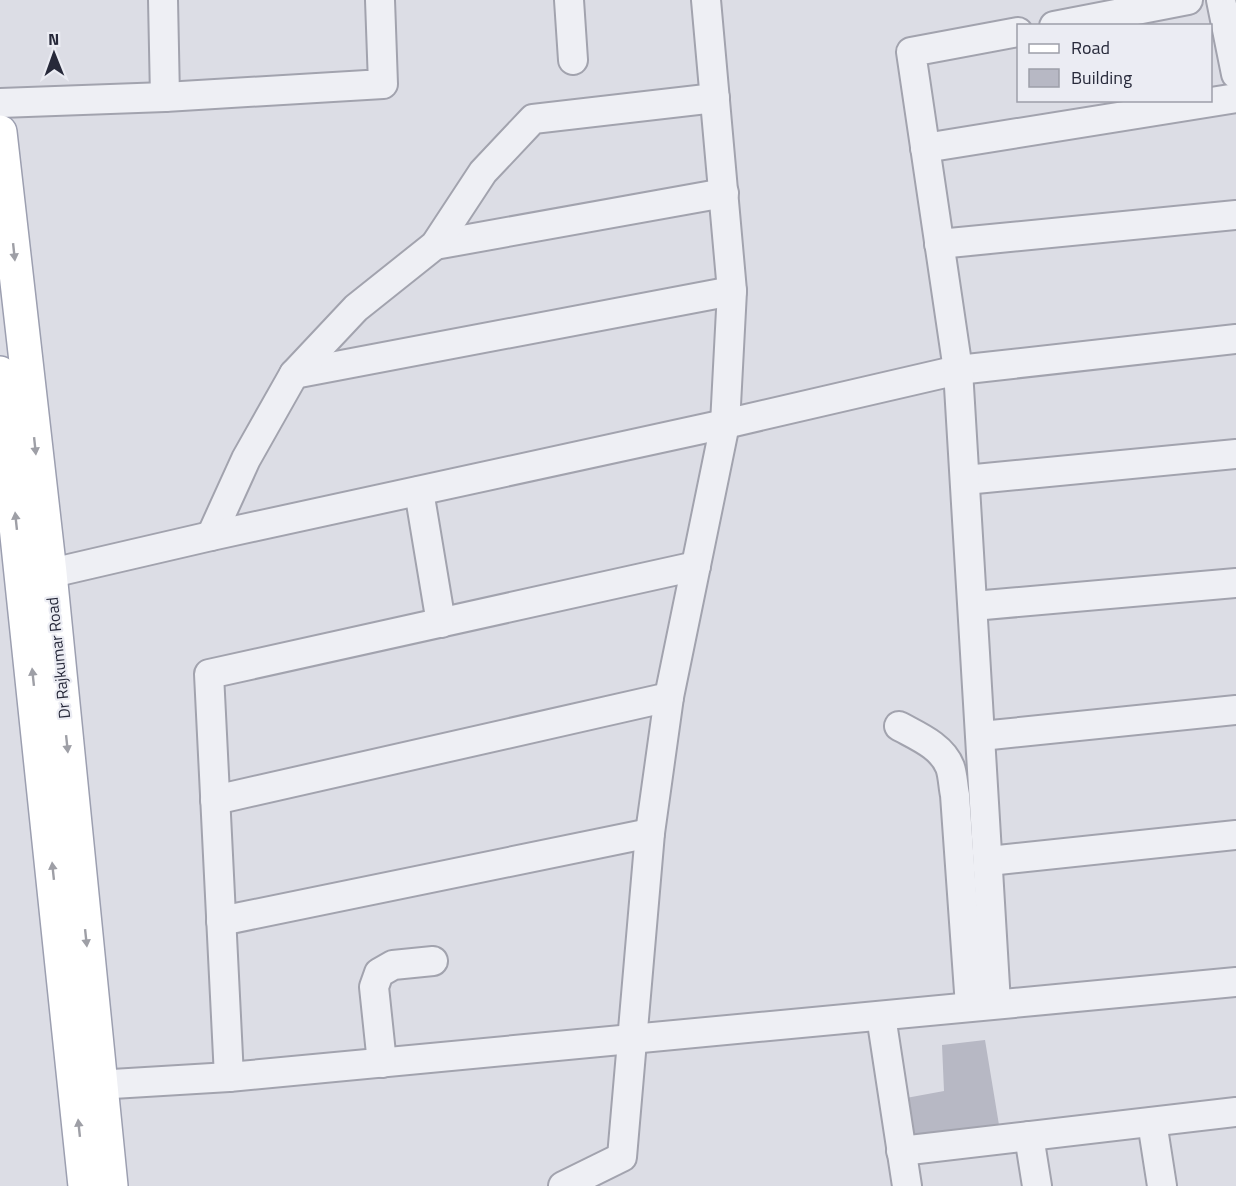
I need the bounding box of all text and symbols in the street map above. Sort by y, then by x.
north arrow [24,24,84,84]
legend [1017,24,1212,102]
text: N [48,27,59,51]
text: Road [1071,34,1110,61]
text: Building [1071,64,1132,91]
one-way arrow [9,243,18,262]
one-way arrow [30,437,40,456]
one-way arrow [12,512,21,531]
street label: Dr Rajkumar Road [40,596,76,720]
one-way arrow [28,668,38,687]
one-way arrow [62,735,72,754]
one-way arrow [48,862,58,881]
one-way arrow [81,929,91,948]
one-way arrow [74,1118,84,1137]

